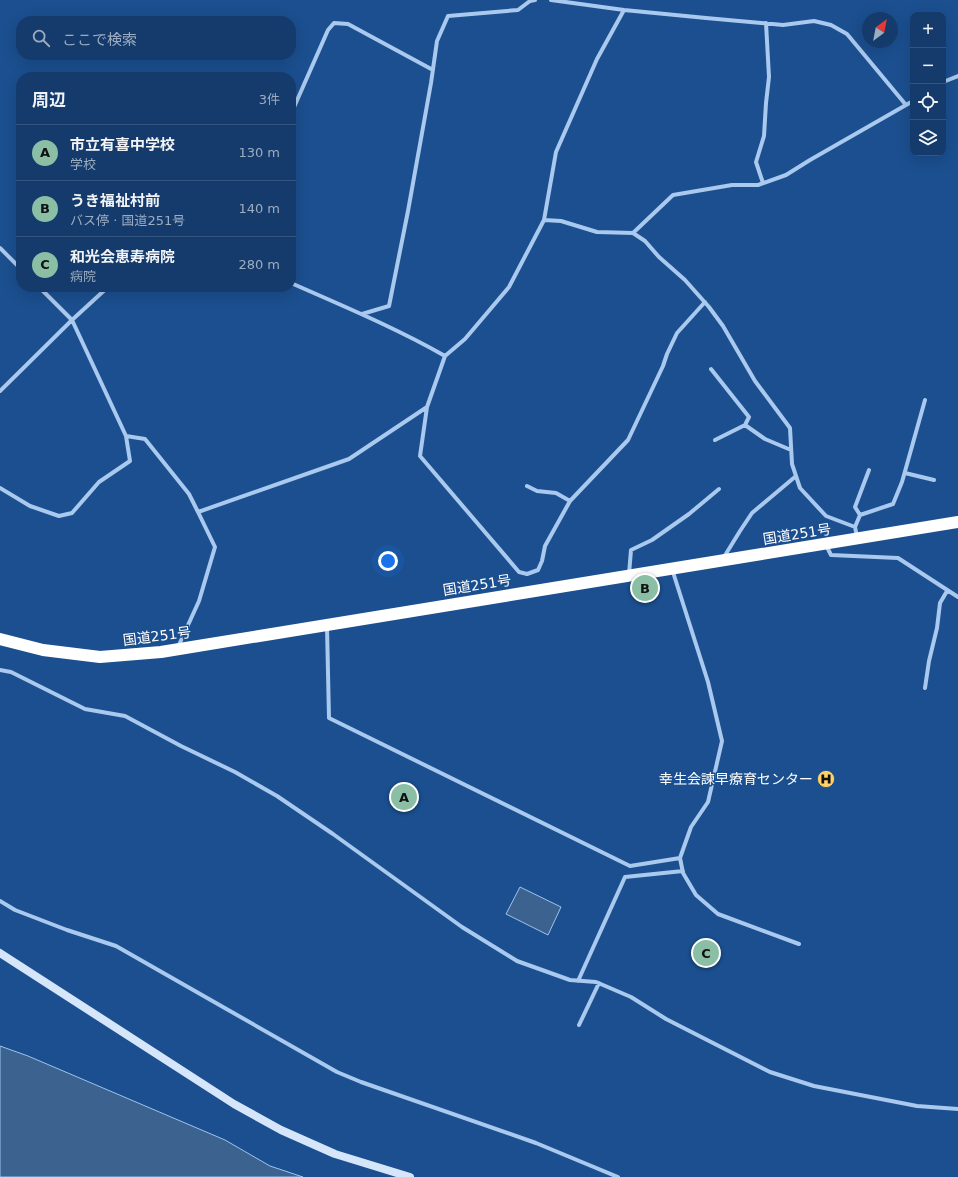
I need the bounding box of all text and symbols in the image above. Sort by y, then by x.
north arrow [862,12,898,48]
map controls [910,12,946,156]
button: + [910,12,946,48]
search box [16,16,296,60]
icon: search [30,27,52,49]
text: ここで検索 [62,31,137,49]
button: − [910,48,946,84]
button: locate [910,84,946,120]
text: 周辺 [32,90,66,110]
text: 3件 [259,92,280,107]
button: layers [910,120,946,156]
text: 市立有喜中学校 [70,136,175,154]
text: A [40,145,50,160]
text: 130 m [238,145,280,160]
text: 学校 [70,157,96,172]
text: うき福祉村前 [70,192,160,210]
text: B [40,201,50,216]
text: 140 m [238,201,280,216]
text: バス停 · 国道251号 [70,213,185,228]
text: 和光会恵寿病院 [70,248,175,266]
text: C [40,257,50,272]
text: 280 m [238,257,280,272]
text: 病院 [70,269,96,284]
street label: 国道251号 [762,521,832,547]
your location [378,551,398,571]
street label: 国道251号 [442,572,512,598]
pin: B [632,573,658,603]
street label: 国道251号 [122,624,192,648]
hospital icon: 幸生会諫早療育センター [816,769,836,789]
place label: 幸生会諫早療育センター [659,771,813,787]
pin: A [391,782,417,812]
pin: C [693,938,719,968]

